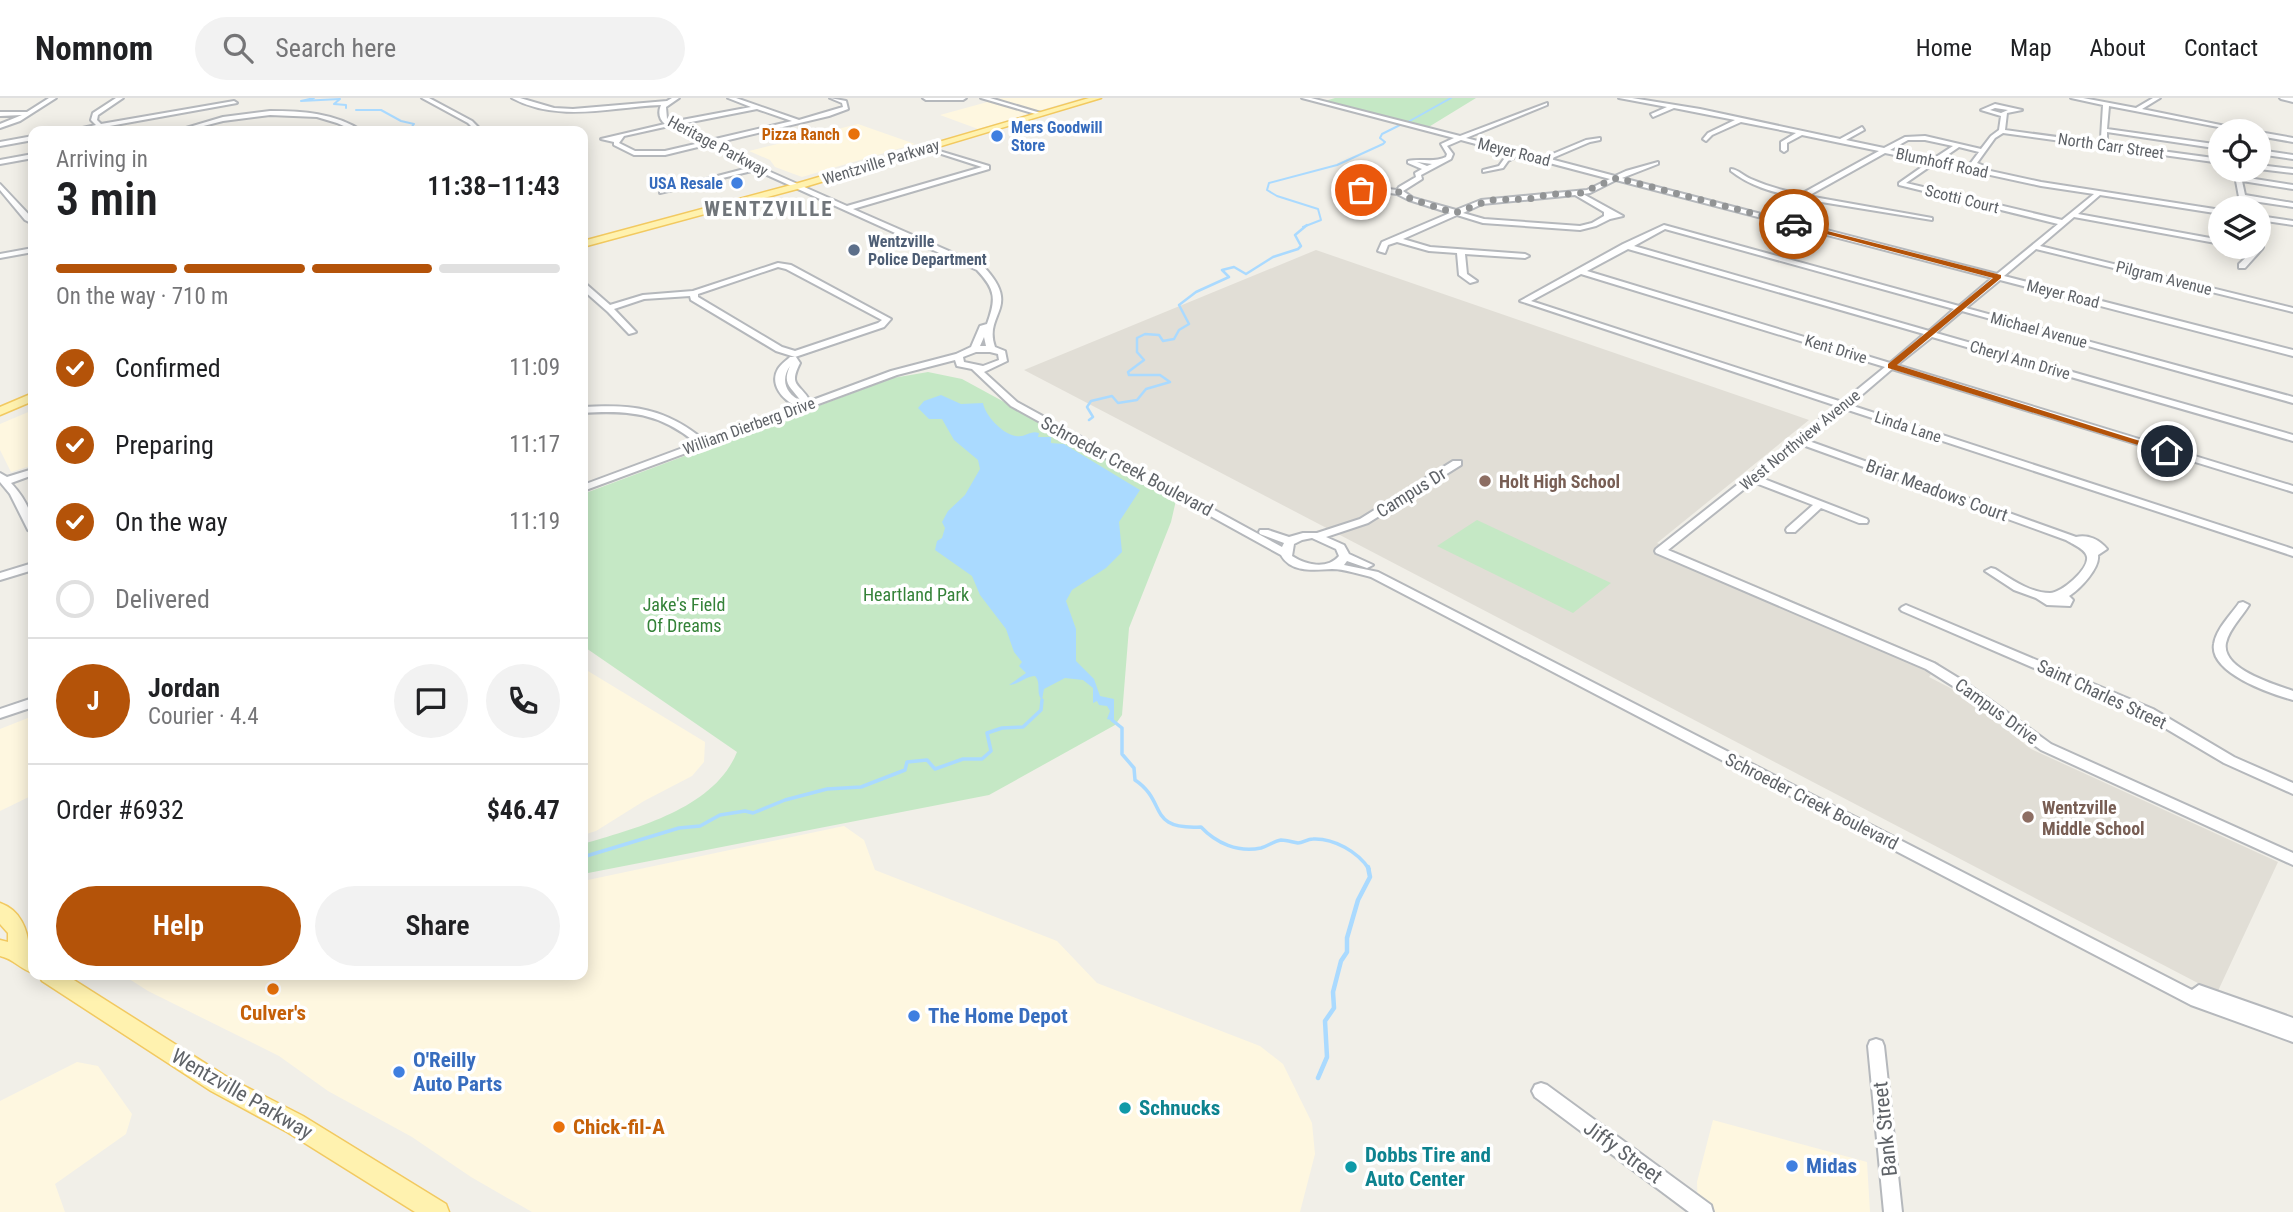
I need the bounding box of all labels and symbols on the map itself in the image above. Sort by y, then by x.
street label: Heritage Parkway [665,112,772,180]
place label: Mers Goodwill Store [1011,118,1102,155]
place label: Pizza Ranch [762,125,840,144]
marker: Pizza Ranch [846,126,862,142]
marker: Mers Goodwill Store [989,128,1005,144]
street label: North Carr Street [2057,129,2166,163]
street label: Meyer Road [1476,134,1552,170]
street label: Wentzville Parkway [820,135,942,189]
street label: Blumhoff Road [1894,144,1990,182]
pin [1331,160,1391,220]
place label: USA Resale [649,174,723,193]
marker: USA Resale [729,175,745,191]
street label: Scotti Court [1923,181,2001,217]
courier [1759,189,1829,259]
district label: WENTZVILLE [704,197,834,221]
place label: Wentzville Police Department [868,232,987,269]
marker: Wentzville Police Department [846,242,862,258]
street label: Pilgram Avenue [2114,257,2214,299]
street label: Meyer Road [2025,276,2101,312]
street label: Michael Avenue [1989,308,2089,352]
street label: Kent Drive [1803,331,1869,367]
street label: Cheryl Ann Drive [1968,337,2072,383]
street label: West Northview Avenue [1736,386,1864,494]
street label: William Dierberg Drive [680,393,818,459]
street label: Linda Lane [1872,407,1944,447]
street label: Schroeder Creek Boulevard [1038,412,1216,520]
pin [2137,421,2197,481]
street label: Briar Meadows Court [1863,455,2011,525]
street label: Campus Dr [1372,462,1450,522]
place label: Holt High School [1499,471,1620,492]
marker: Holt High School [1477,473,1493,489]
park label: Heartland Park [863,584,969,605]
park label: Jake's Field Of Dreams [643,594,725,636]
street label: Saint Charles Street [2034,655,2170,733]
street label: Campus Drive [1951,674,2043,748]
street label: Schroeder Creek Boulevard [1722,748,1902,854]
place label: Wentzville Middle School [2042,797,2145,839]
marker: Wentzville Middle School [2020,809,2036,825]
marker: Culver's [265,981,281,997]
place label: Culver's [240,1001,306,1025]
place label: The Home Depot [928,1004,1068,1028]
marker: The Home Depot [906,1008,922,1024]
street label: Wentzville Parkway [167,1044,317,1144]
place label: O'Reilly Auto Parts [413,1048,502,1096]
marker: O'Reilly Auto Parts [391,1064,407,1080]
street label: Bank Street [1868,1080,1902,1178]
place label: Schnucks [1139,1096,1220,1120]
marker: Schnucks [1117,1100,1133,1116]
place label: Chick-fil-A [573,1115,665,1139]
street label: Jiffy Street [1579,1116,1667,1188]
marker: Chick-fil-A [551,1119,567,1135]
place label: Dobbs Tire and Auto Center [1365,1143,1491,1191]
place label: Midas [1806,1154,1857,1178]
marker: Midas [1784,1158,1800,1174]
marker: Dobbs Tire and Auto Center [1343,1159,1359,1175]

